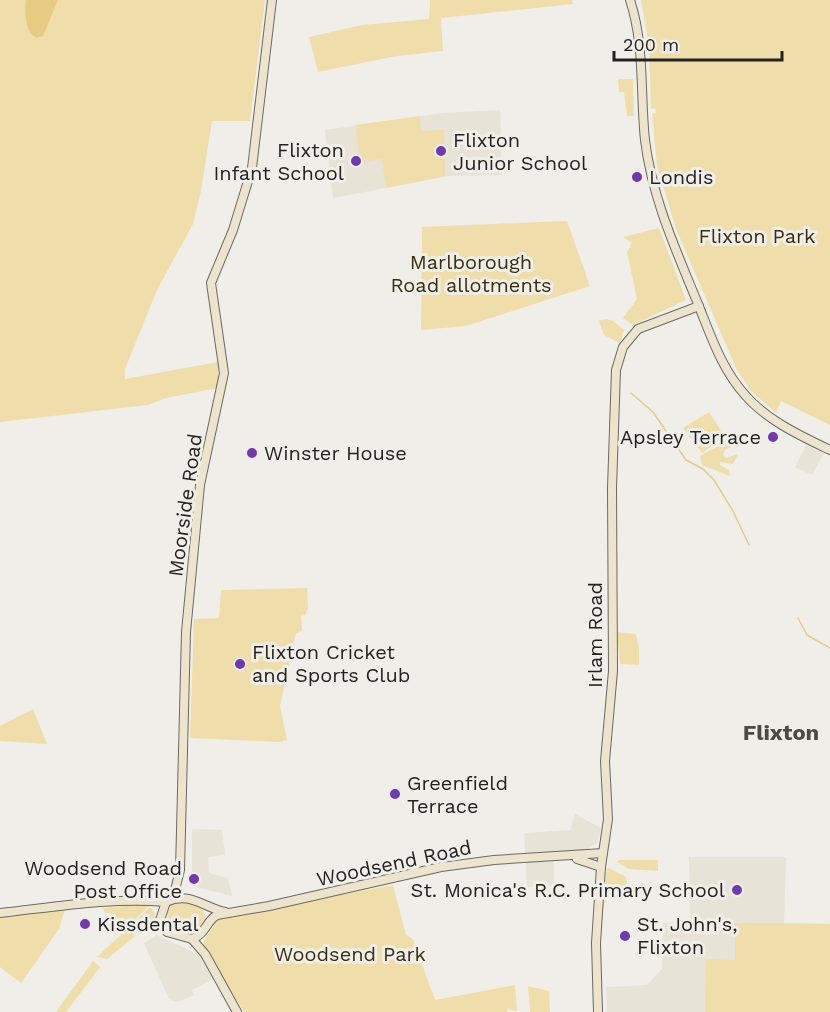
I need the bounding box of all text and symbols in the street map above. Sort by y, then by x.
scale bar [614,24,782,62]
text: 200 m [623,34,679,55]
place label: Flixton Junior School [453,128,587,175]
place label: Flixton Infant School [213,138,344,185]
marker: Flixton Junior School [434,144,448,158]
marker: Flixton Infant School [349,154,363,168]
place label: Londis [649,165,713,189]
marker: Londis [630,170,644,184]
park label: Flixton Park [699,224,815,248]
park label: Marlborough Road allotments [390,250,552,297]
place label: Apsley Terrace [620,425,761,449]
marker: Apsley Terrace [766,430,780,444]
street label: Moorside Road [163,432,207,578]
place label: Winster House [264,441,407,465]
marker: Winster House [245,446,259,460]
street label: Irlam Road [583,582,607,688]
place label: Flixton Cricket and Sports Club [252,640,410,687]
marker: Flixton Cricket and Sports Club [233,657,247,671]
district label: Flixton [743,720,819,745]
place label: Greenfield Terrace [407,771,508,818]
marker: Greenfield Terrace [388,787,402,801]
street label: Woodsend Road [314,835,474,891]
place label: Woodsend Road Post Office [24,856,182,903]
marker: Woodsend Road Post Office [187,872,201,886]
place label: St. Monica's R.C. Primary School [411,878,725,902]
marker: St. Monica's R.C. Primary School [730,883,744,897]
place label: Kissdental [97,912,199,936]
place label: St. John's, Flixton [637,912,738,959]
marker: Kissdental [78,917,92,931]
marker: St. John's, Flixton [618,929,632,943]
park label: Woodsend Park [274,942,426,966]

